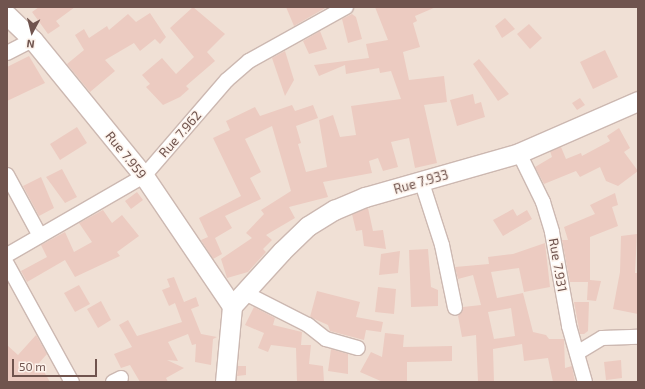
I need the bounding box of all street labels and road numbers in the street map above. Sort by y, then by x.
street label: Rue 7.962 [156,108,204,160]
street label: Rue 7.959 [102,128,150,182]
street label: Rue 7.933 [392,167,450,197]
street label: Rue 7.931 [546,237,570,293]

